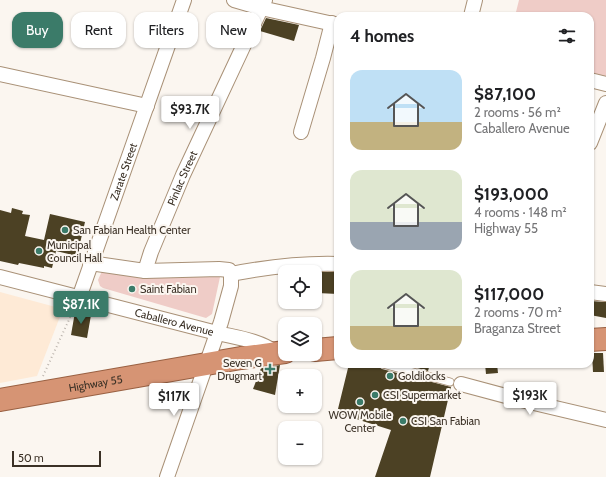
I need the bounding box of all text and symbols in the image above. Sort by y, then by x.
chip: Buy [12,12,63,48]
chip: Rent [71,12,126,48]
chip: Filters [134,12,198,48]
chip: New [206,12,261,48]
icon: filters [556,25,578,47]
text: 4 homes [350,26,414,46]
text: $87,100 [474,84,536,104]
icon: home [382,86,430,134]
pin: $93.7K [157,96,223,130]
text: $93.7K [170,101,210,117]
text: 2 rooms · 56 m² [474,104,561,120]
text: Caballero Avenue [474,120,570,136]
street label: Zarate Street [107,141,140,202]
street label: Pinlac Street [164,148,200,208]
text: $193,000 [474,184,549,204]
icon: home [382,186,430,234]
text: 4 rooms · 148 m² [474,204,567,220]
text: Highway 55 [474,220,538,236]
place label: San Fabian Health Center [73,223,191,237]
marker: San Fabian Health Center [60,225,70,235]
place label: Municipal Council Hall [47,238,103,265]
marker: Municipal Council Hall [34,246,44,256]
map controls [278,265,322,465]
button: locate [278,265,322,309]
place label: Saint Fabian [140,282,197,296]
marker: Saint Fabian [127,284,137,294]
text: $117,000 [474,284,544,304]
icon: home [382,286,430,334]
pin: $87.1K [48,291,114,325]
text: $87.1K [62,296,100,312]
text: 2 rooms · 70 m² [474,304,562,320]
street label: Caballero Avenue [133,305,216,339]
button: layers [278,317,322,361]
text: Braganza Street [474,320,561,336]
place label: Seven G Drugmart [217,356,262,383]
marker: Seven G Drugmart [265,364,275,374]
button: + [278,369,322,413]
place label: Goldilocks [398,369,446,383]
marker: Goldilocks [385,371,395,381]
street label: Highway 55 [68,372,124,395]
pin: $193K [502,382,558,416]
pin: $117K [146,383,202,417]
text: $193K [513,387,547,403]
text: $117K [158,388,190,404]
place label: CSI Supermarket [383,388,462,402]
marker: CSI Supermarket [370,390,380,400]
marker: WOW Mobile Center [355,397,365,407]
place label: WOW Mobile Center [328,408,392,435]
place label: CSI San Fabian [411,414,480,428]
marker: CSI San Fabian [398,416,408,426]
button: − [278,421,322,465]
scale bar [12,449,101,468]
text: 50 m [18,451,44,465]

